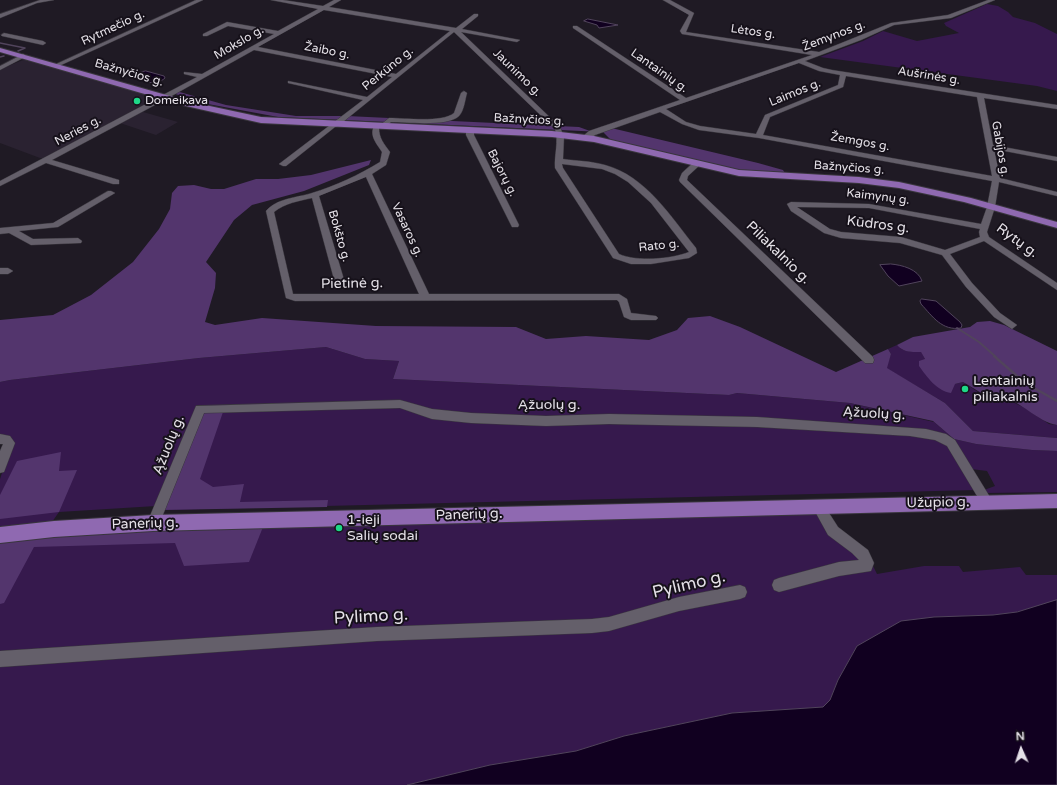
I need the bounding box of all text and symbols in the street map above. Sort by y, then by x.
street label: Rytmečio g. [79,7,147,49]
street label: Žemynos g. [801,17,867,55]
street label: Lėtos g. [730,22,776,42]
street label: Mokslo g. [212,23,266,63]
street label: Žaibo g. [303,40,351,62]
street label: Perkūno g. [360,44,416,94]
street label: Jaunimo g. [490,46,544,100]
street label: Lantainių g. [628,46,690,96]
street label: Bažnyčios g. [93,56,165,90]
street label: Aušrinės g. [897,64,961,88]
street label: Laimos g. [767,76,823,110]
place label: Domeikava [145,94,208,108]
marker: Domeikava [132,96,142,106]
street label: Bažnyčios g. [493,111,565,129]
street label: Neries g. [52,113,104,149]
street label: Gabijos g. [988,120,1012,178]
street label: Žemgos g. [829,130,891,154]
street label: Bajorų g. [484,147,520,199]
street label: Bažnyčios g. [813,158,885,178]
street label: Kaimynų g. [846,186,910,208]
street label: Vasaros g. [388,201,426,259]
street label: Bokšto g. [325,208,353,264]
street label: Kūdros g. [846,213,910,237]
street label: Piliakalnio g. [742,218,814,288]
street label: Rytų g. [993,220,1041,262]
street label: Rato g. [638,237,680,255]
street label: Pietinė g. [321,275,383,293]
place label: Lentainių piliakalnis [973,373,1038,406]
marker: Lentainių piliakalnis [960,384,970,394]
street label: Ąžuolų g. [518,397,580,413]
street label: Ąžuolų g. [842,404,906,424]
street label: Ąžuolų g. [149,413,189,477]
street label: Užupio g. [906,494,970,512]
street label: Panerių g. [435,505,503,525]
place label: 1-ieji Salių sodai [347,512,418,544]
street label: Panerių g. [111,514,179,534]
marker: 1-ieji Salių sodai [334,523,344,533]
street label: Pylimo g. [650,567,728,603]
street label: Pylimo g. [333,605,409,629]
north arrow [1001,729,1041,769]
text: N [1016,730,1025,743]

